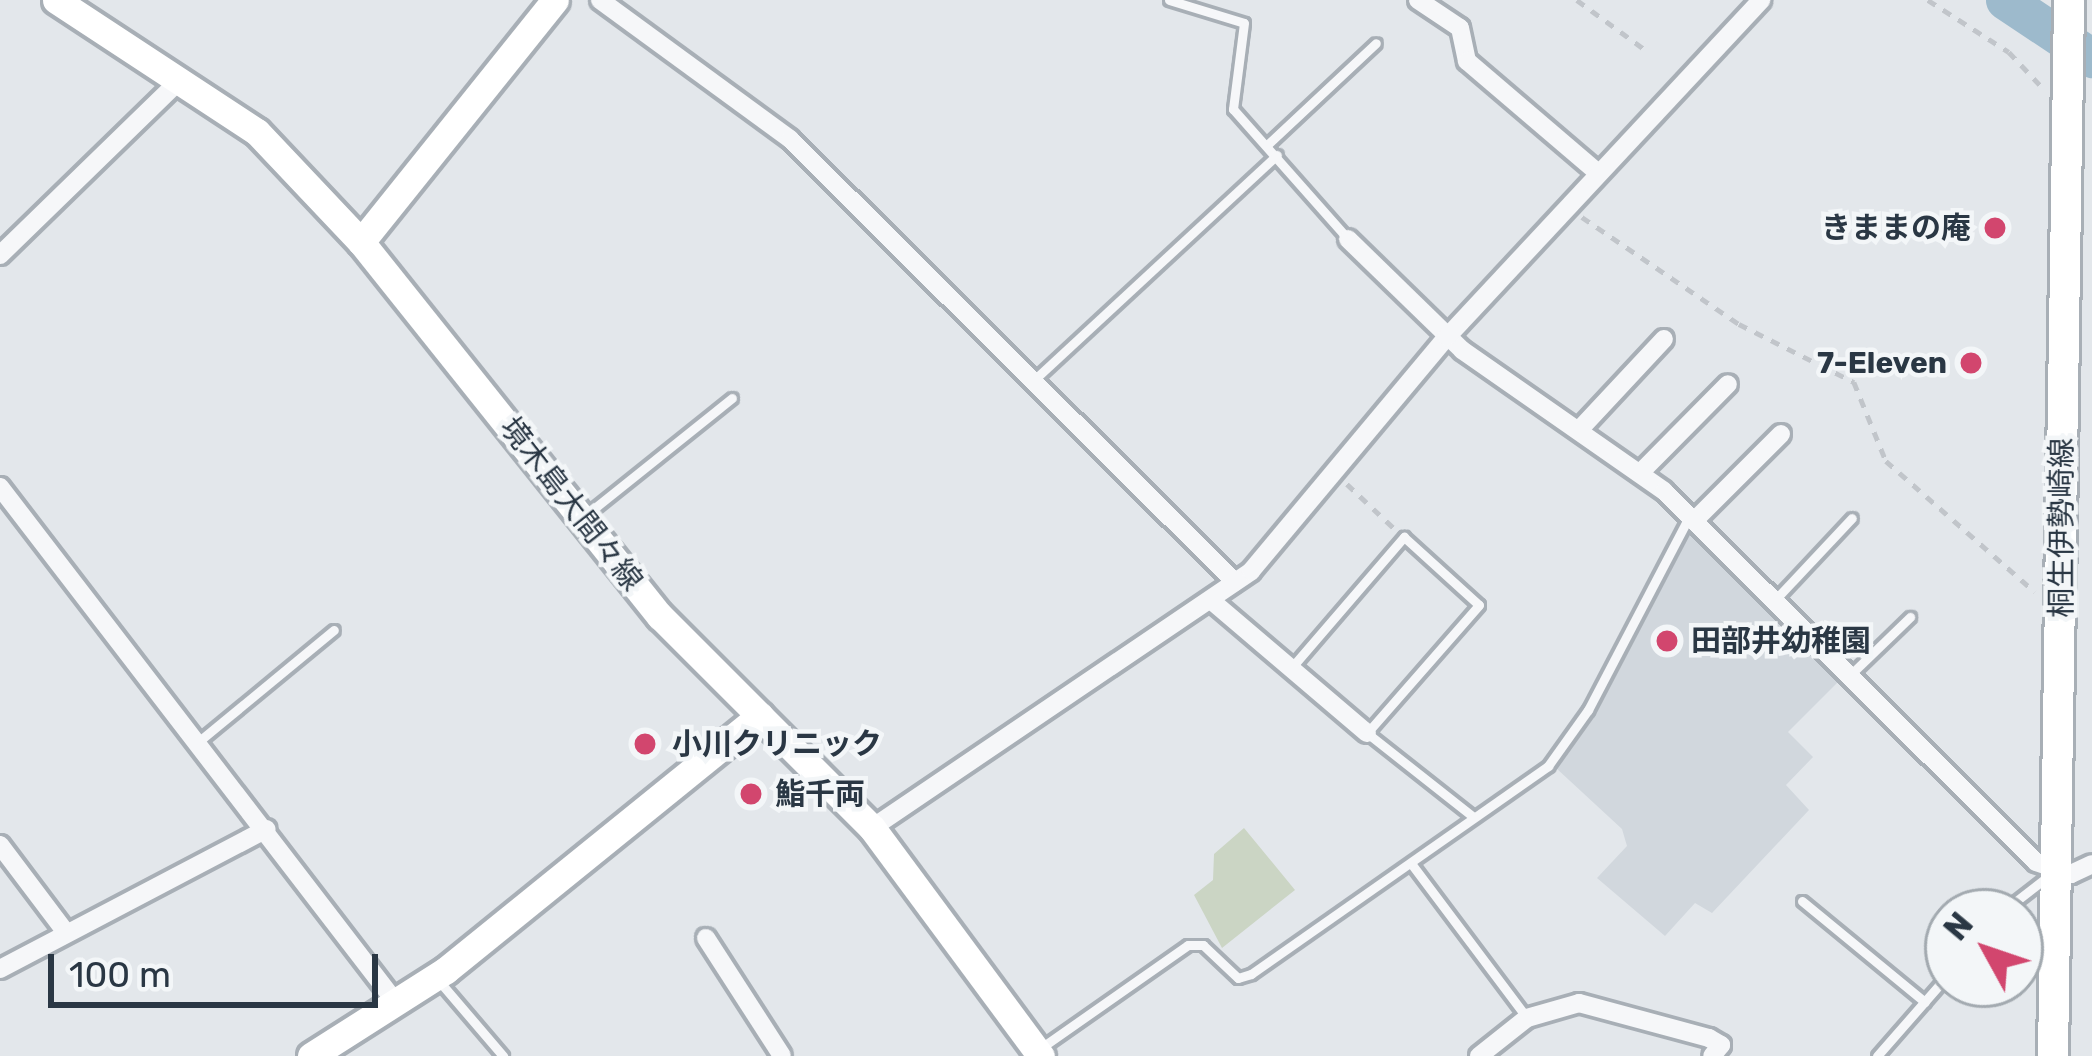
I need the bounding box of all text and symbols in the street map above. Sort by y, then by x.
place label: きままの庵 [1821,210,1971,246]
marker: きままの庵 [1982,215,2008,241]
place label: 7-Eleven [1817,345,1947,381]
marker: 7-Eleven [1958,350,1984,376]
street label: 境木島大間々線 [492,410,650,598]
street label: 桐生伊勢崎線 [2044,438,2080,618]
place label: 田部井幼稚園 [1691,623,1871,659]
marker: 田部井幼稚園 [1654,628,1680,654]
place label: 小川クリニック [672,726,882,762]
marker: 小川クリニック [629,728,661,760]
place label: 鮨千両 [775,776,865,812]
marker: 鮨千両 [738,781,764,807]
north arrow [1924,888,2044,1008]
text: N [1936,905,1981,948]
scale bar [54,930,384,1004]
text: 100 m [69,953,171,996]

